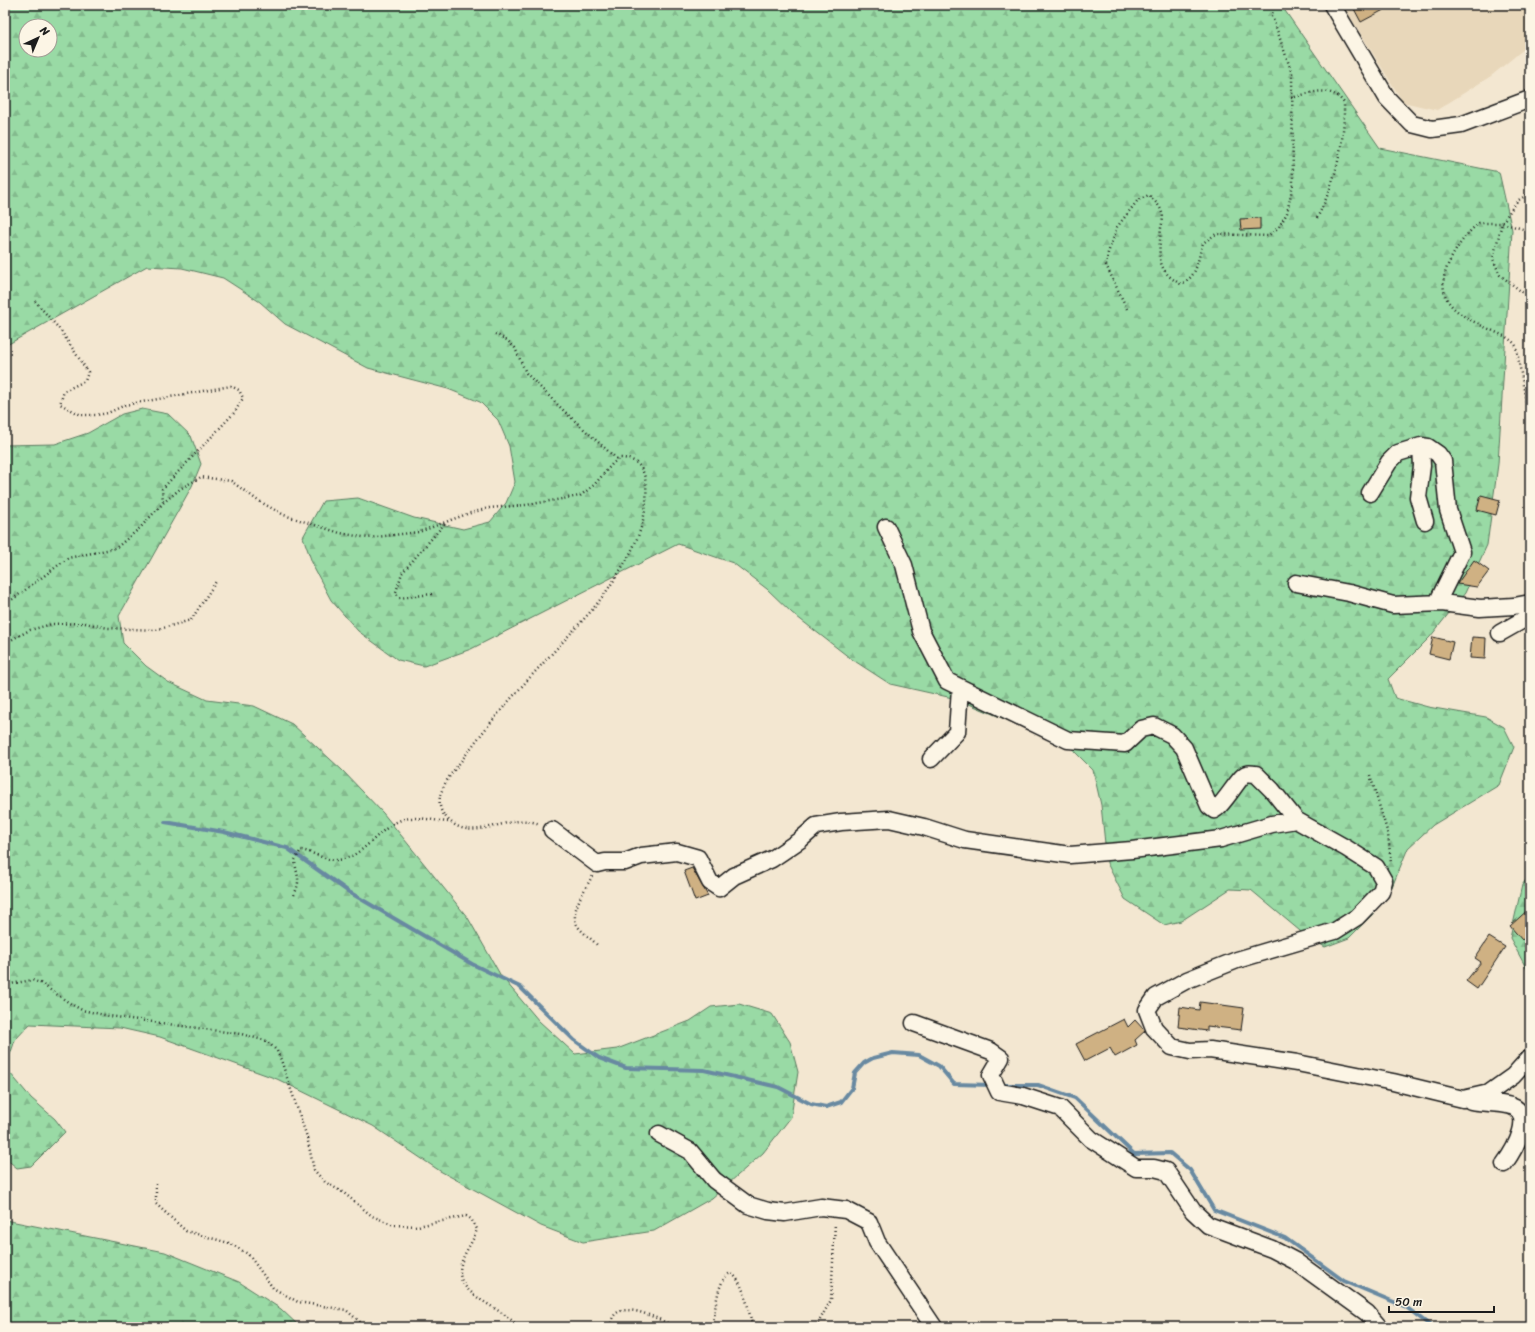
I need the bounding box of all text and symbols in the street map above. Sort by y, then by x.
north arrow [18,18,58,58]
text: N [35,21,54,41]
scale bar [1389,1288,1494,1314]
text: 50 m [1395,1291,1422,1313]

